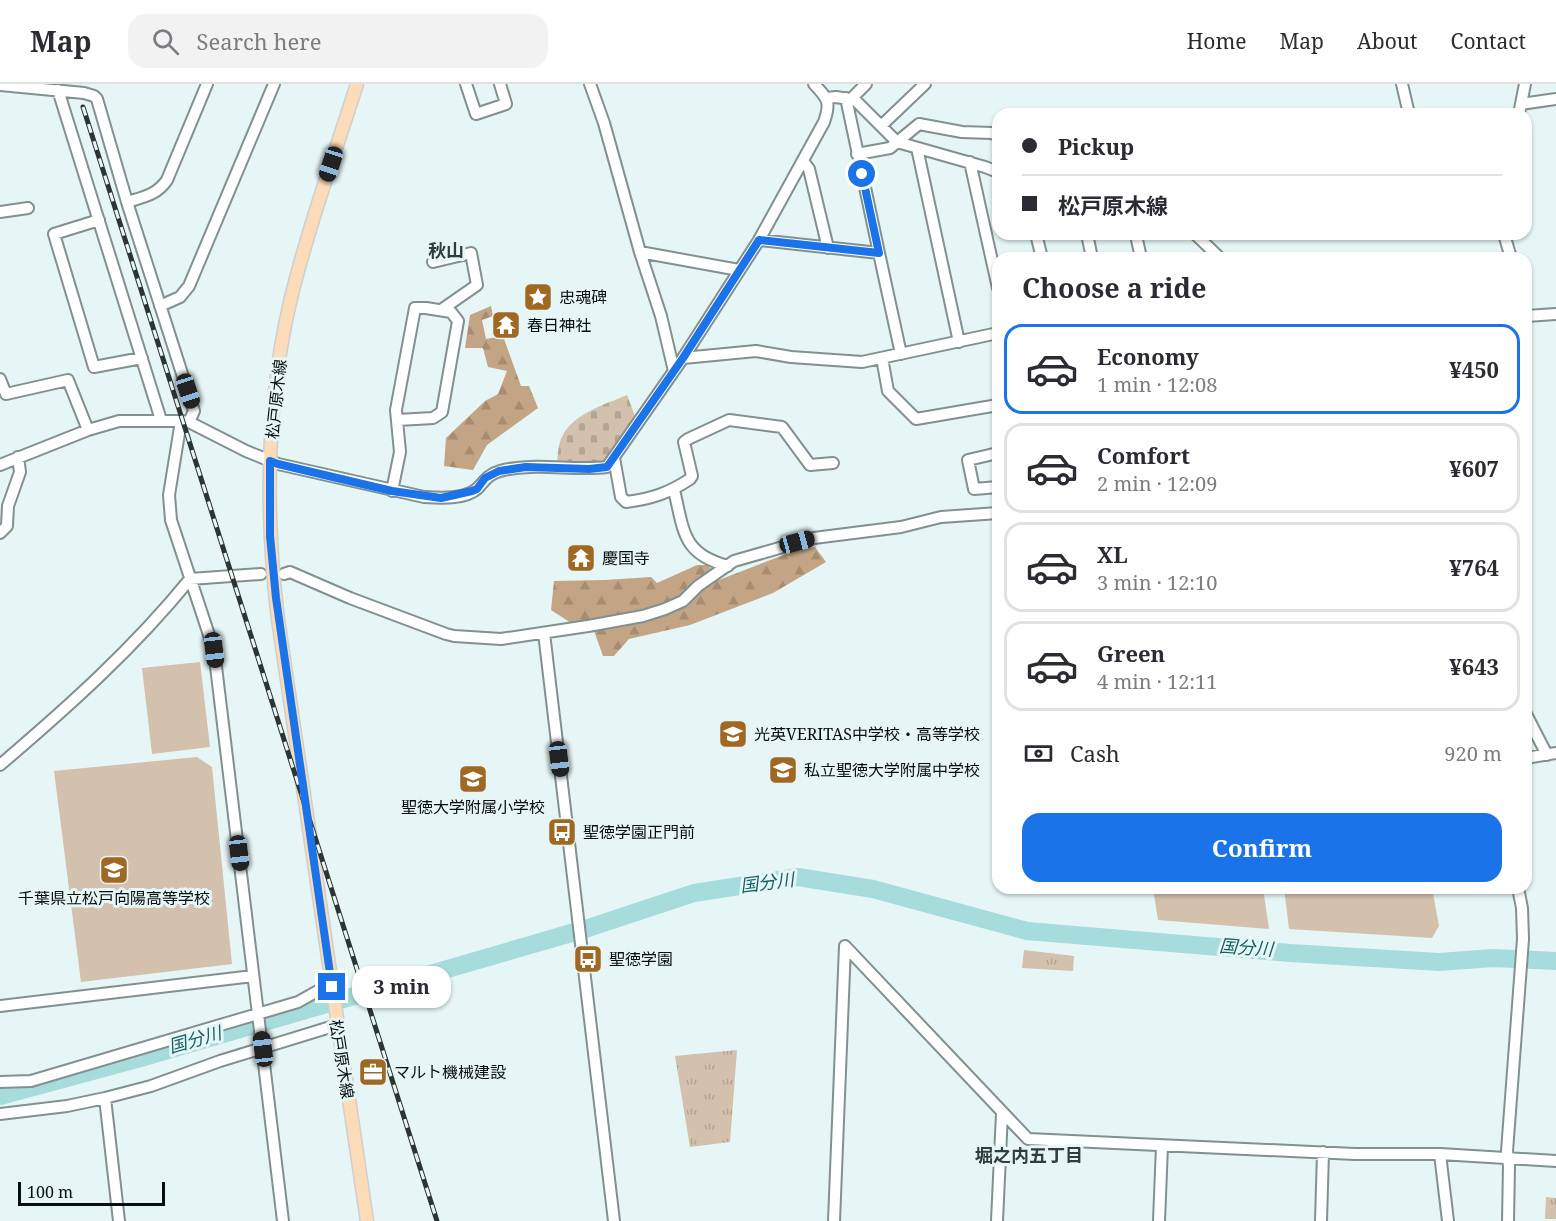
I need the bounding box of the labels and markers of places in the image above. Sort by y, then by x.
place icon: 忠魂碑 [522,281,554,313]
place label: 忠魂碑 [559,286,607,308]
temple icon: 春日神社 [490,309,522,341]
place label: 春日神社 [527,314,591,336]
temple icon: 慶国寺 [565,542,597,574]
place label: 慶国寺 [602,547,650,569]
school or university icon: 光英VERITAS中学校・高等学校 [717,718,749,750]
place label: 光英VERITAS中学校・高等学校 [754,723,980,745]
school or university icon: 私立聖徳大学附属中学校 [767,754,799,786]
place label: 私立聖徳大学附属中学校 [804,759,980,781]
school or university icon: 聖徳大学附属小学校 [457,763,489,795]
place label: 聖徳大学附属小学校 [401,796,545,818]
bus stop icon: 聖徳学園正門前 [546,816,578,848]
place label: 聖徳学園正門前 [583,821,695,843]
school or university icon: 千葉県立松戸向陽高等学校 [98,854,130,886]
place label: 千葉県立松戸向陽高等学校 [18,887,210,909]
bus stop icon: 聖徳学園 [572,943,604,975]
place label: 聖徳学園 [609,948,673,970]
office icon: マルト機械建設 [357,1056,389,1088]
place label: マルト機械建設 [394,1061,506,1083]

